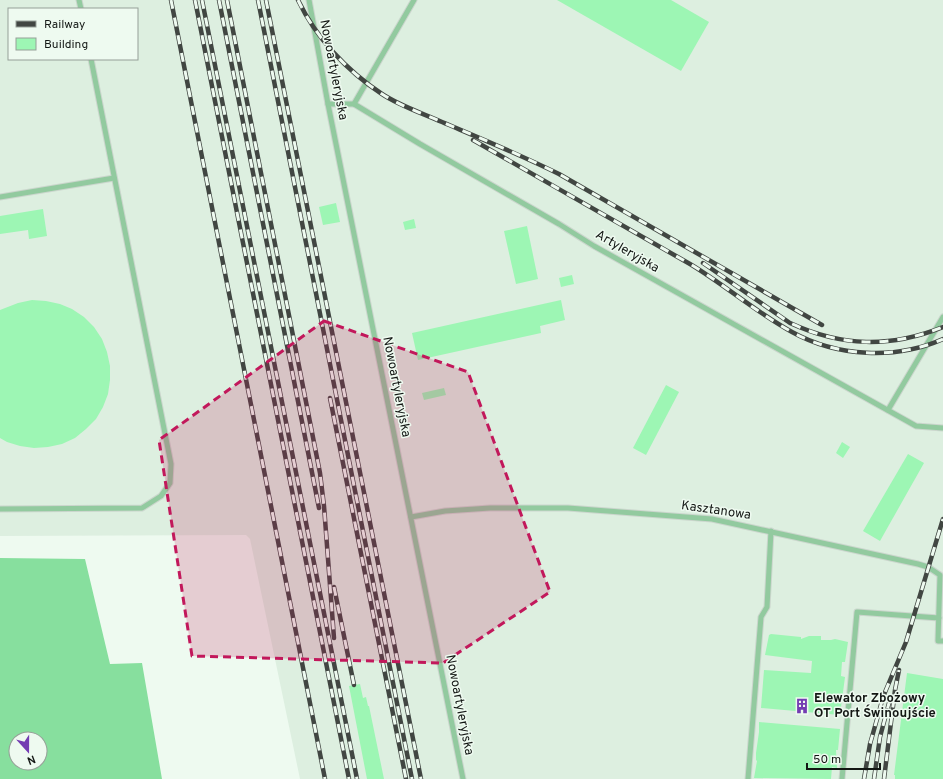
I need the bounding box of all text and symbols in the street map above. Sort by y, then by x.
legend [8,8,138,60]
text: Railway [44,17,85,33]
street label: Nowoartyleryjska [315,18,351,122]
text: Building [44,37,88,53]
street label: Artyleryjska [592,227,662,277]
street label: Nowoartyleryjska [378,335,414,439]
street label: Kasztanowa [680,498,752,524]
street label: Nowoartyleryjska [441,653,477,757]
place label: Elewator Zbożowy OT Port Świnoujście [814,691,936,722]
building icon: Elewator Zbożowy OT Port Świnoujście [793,697,811,715]
north arrow [8,731,48,771]
scale bar [807,745,880,771]
text: N [25,751,37,767]
text: 50 m [813,752,841,768]

